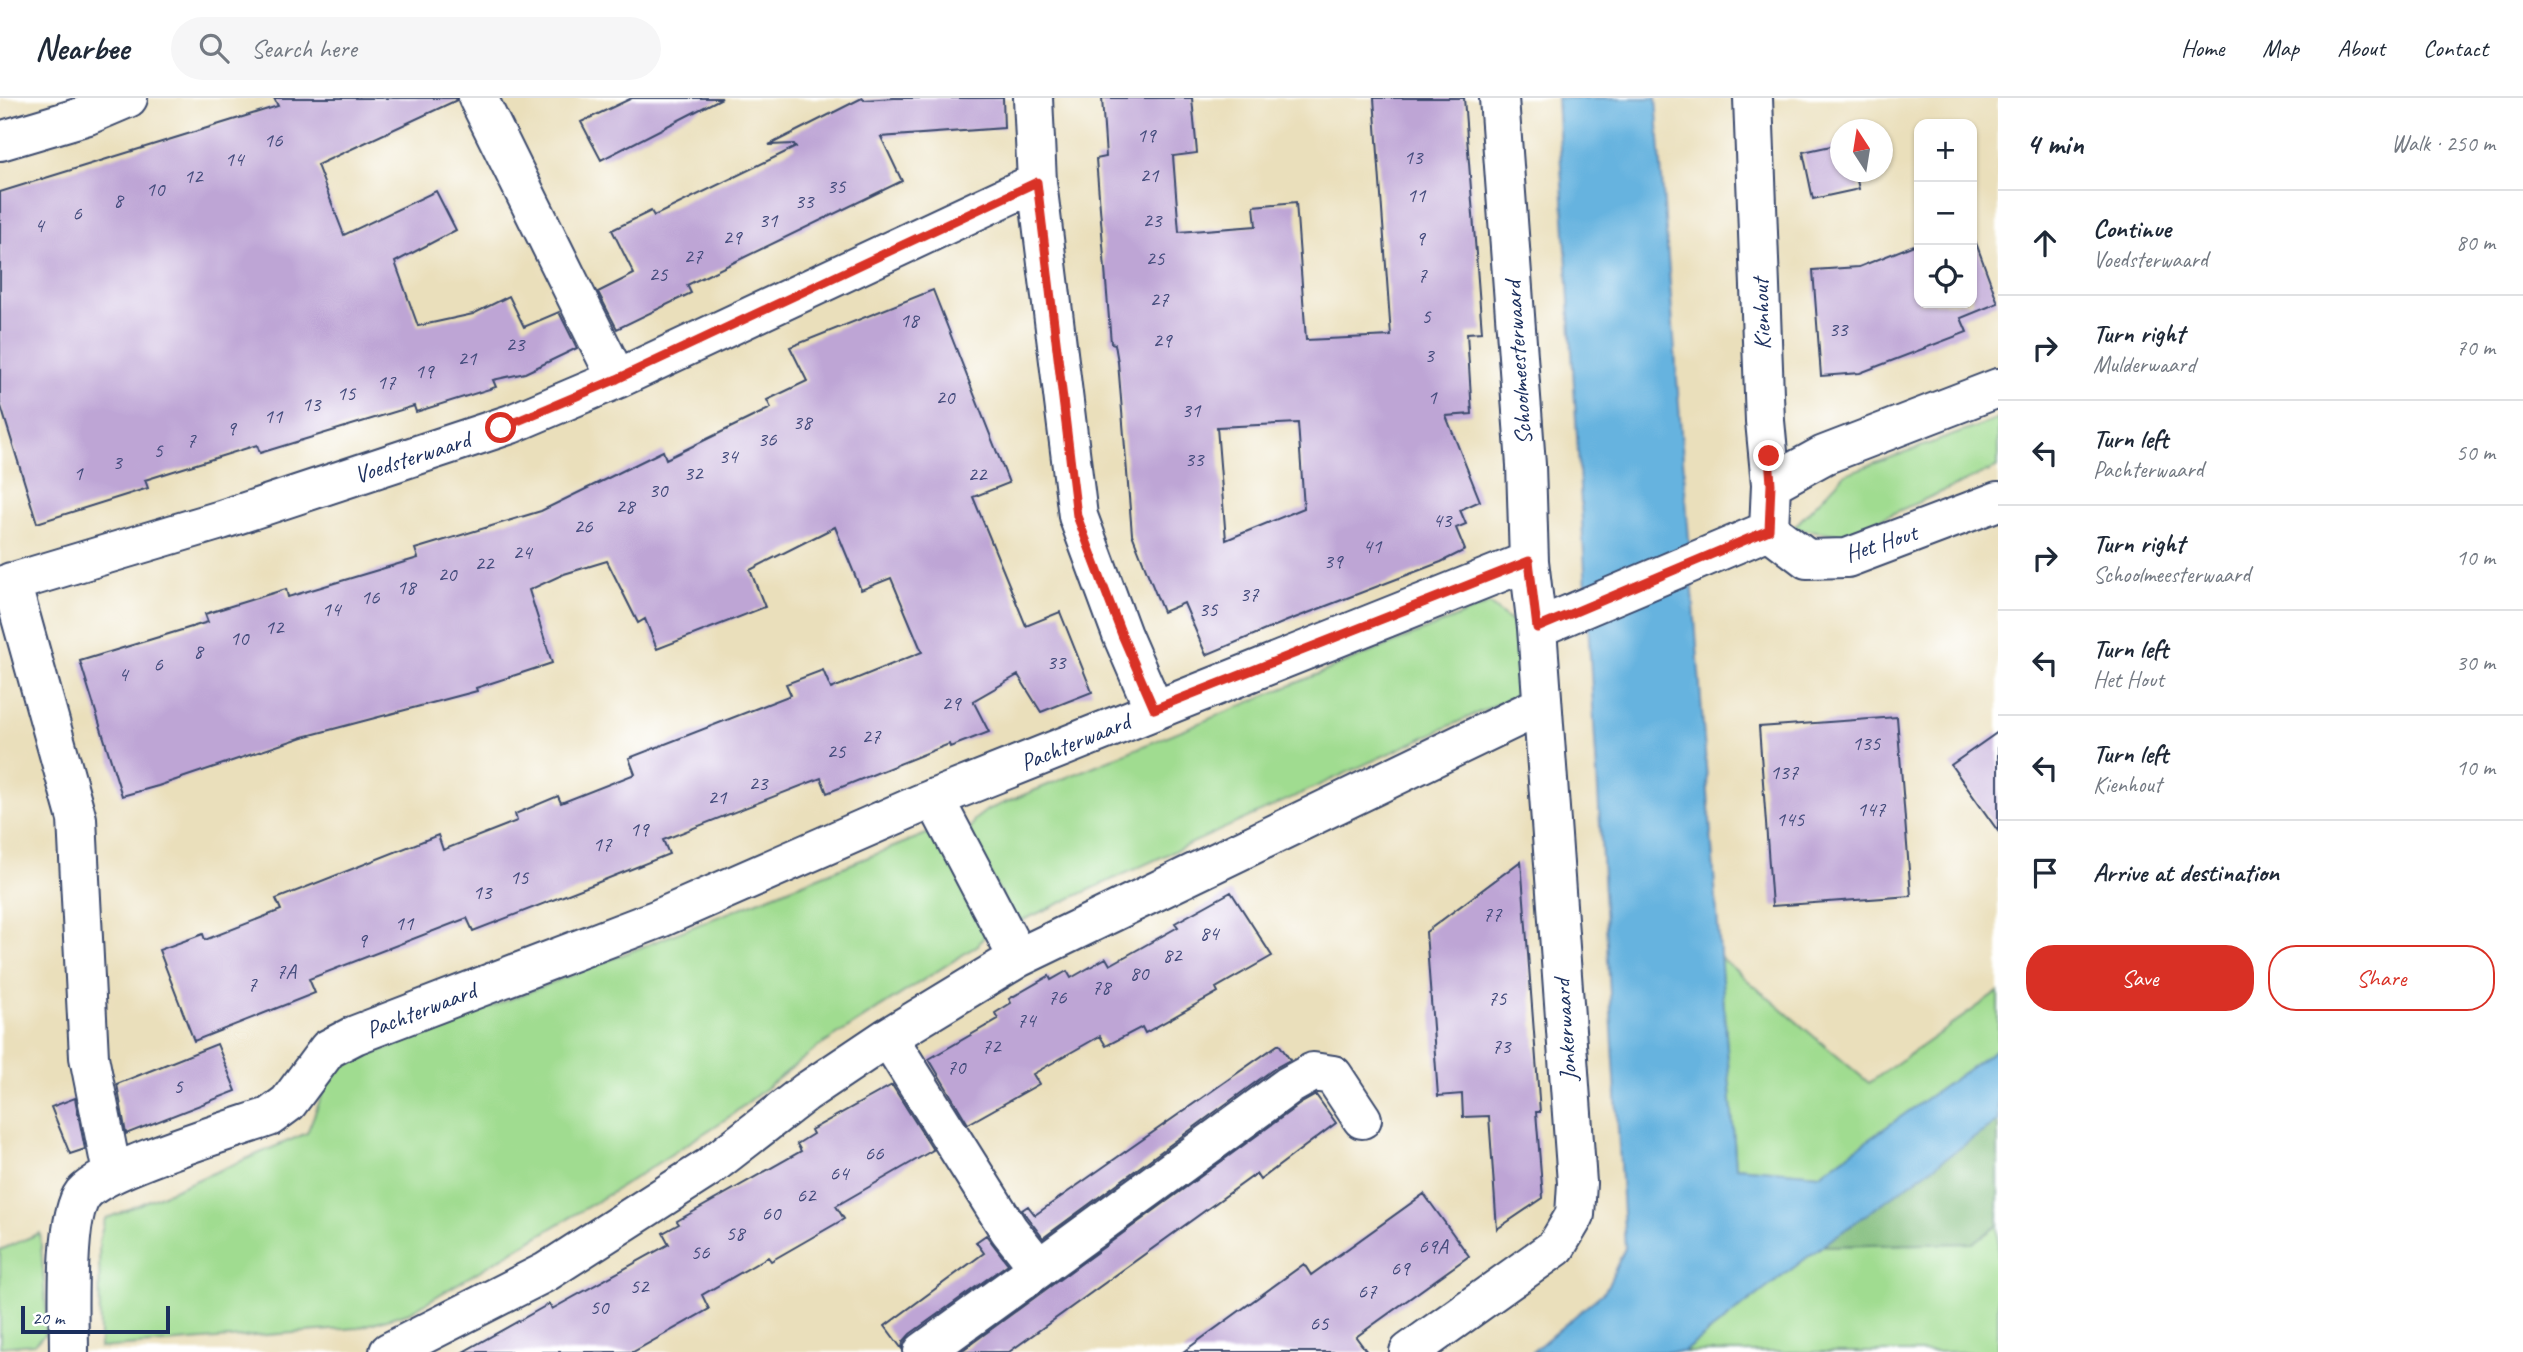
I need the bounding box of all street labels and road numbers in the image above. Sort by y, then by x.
street label: Kienhout [1745,275,1777,350]
street label: Schoolmeesterwaard [1497,277,1539,446]
street label: Voedsterwaard [350,423,477,490]
street label: Het Hout [1841,517,1923,569]
street label: Pachterwaard [1016,705,1137,778]
street label: Pachterwaard [362,974,484,1045]
street label: Jonkerwaard [1546,974,1584,1083]

